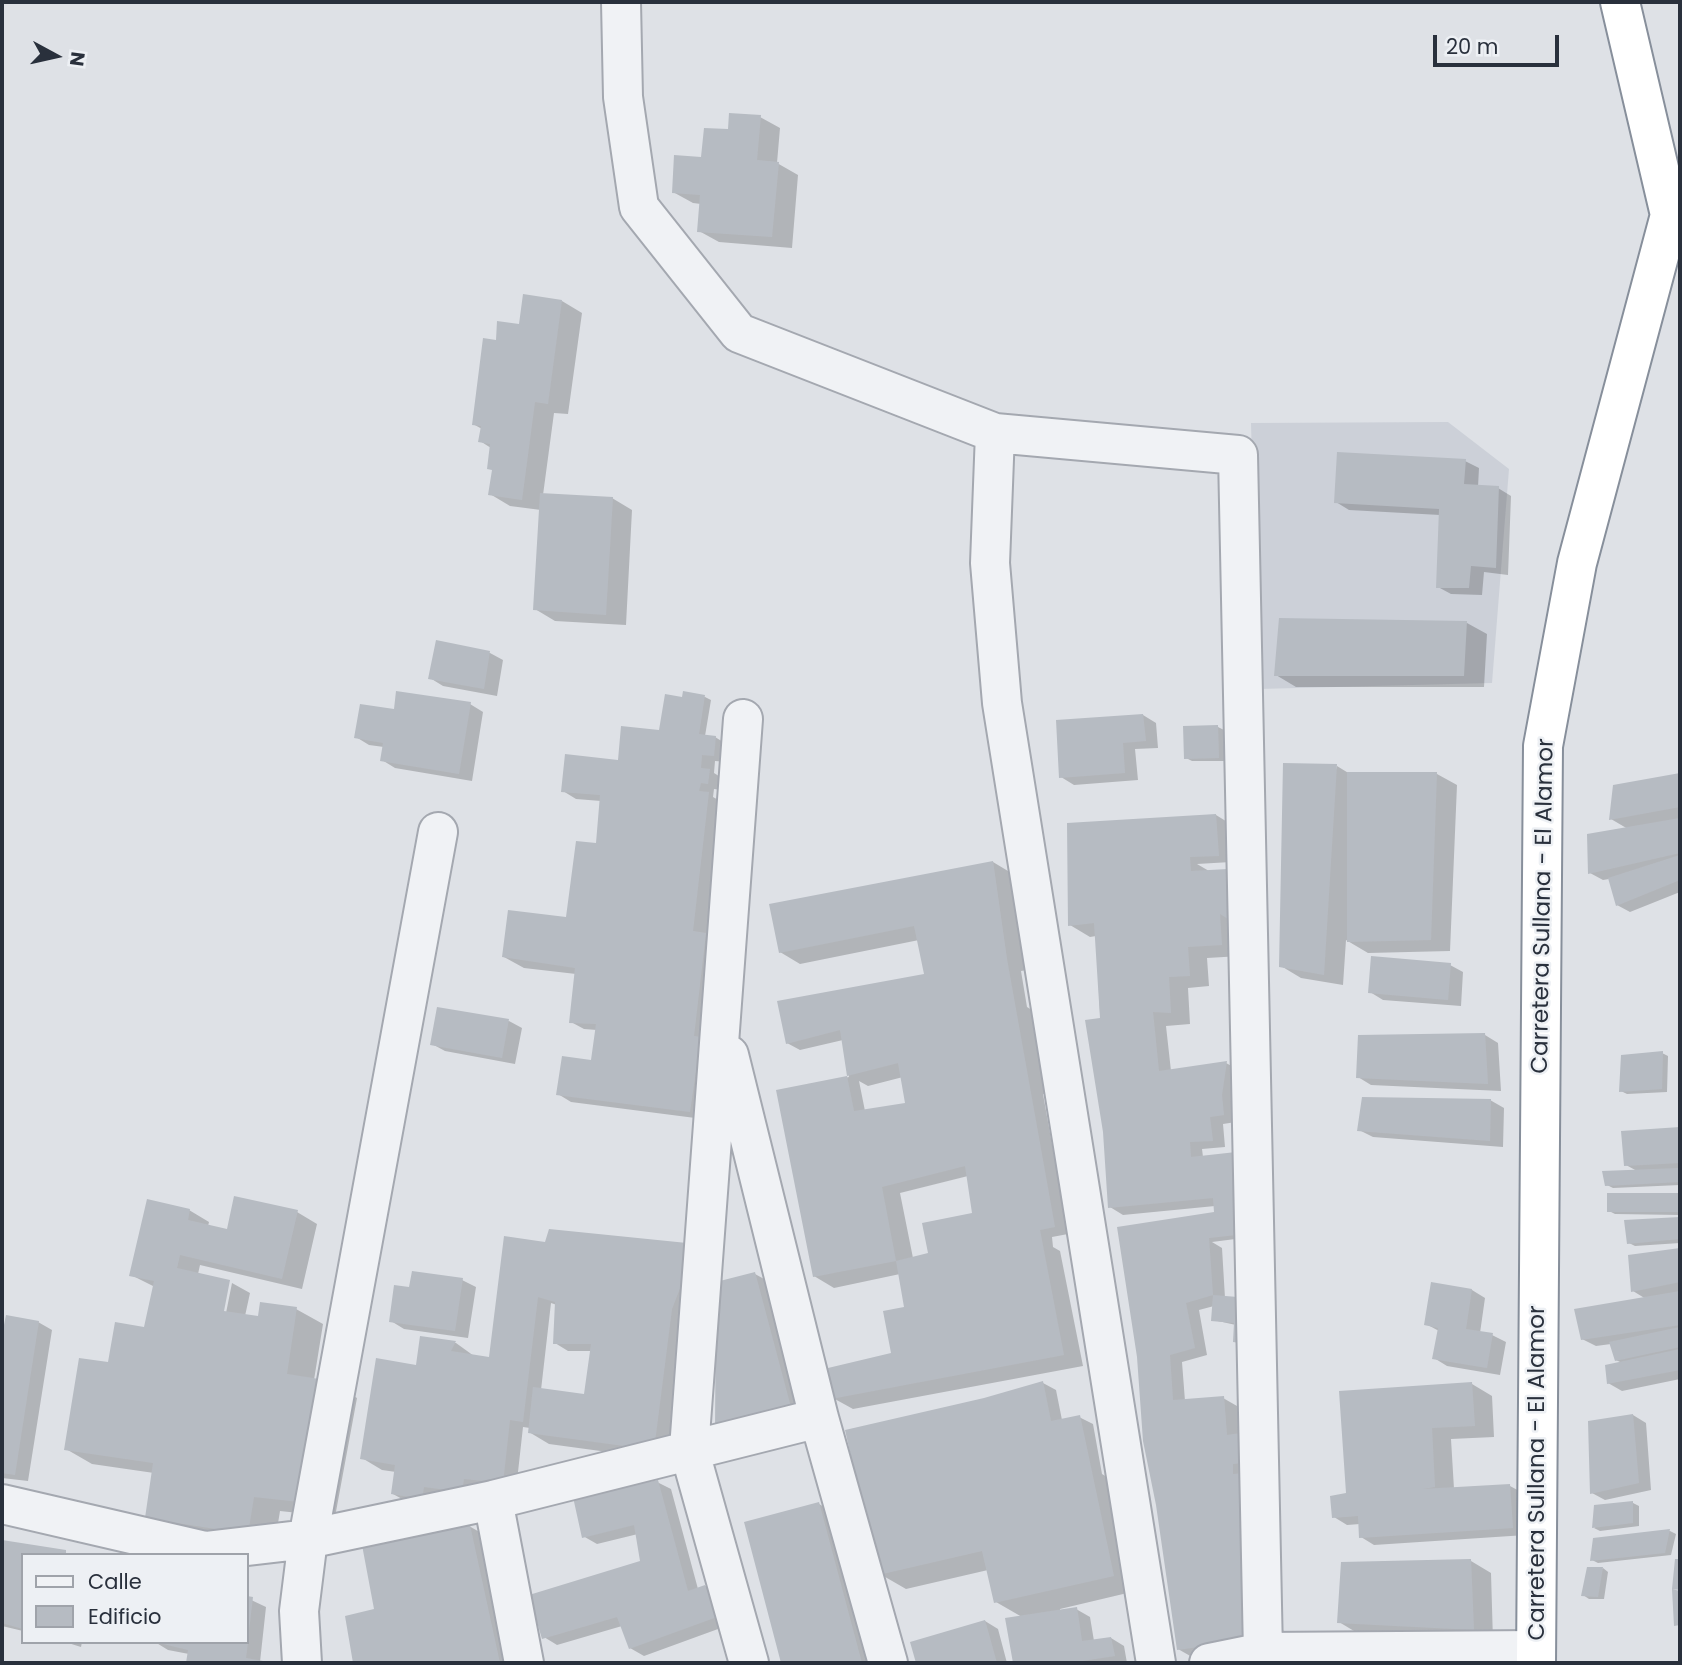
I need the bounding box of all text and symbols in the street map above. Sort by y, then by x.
north arrow [21,21,91,91]
scale bar [1437,21,1563,65]
text: 20 m [1446,32,1499,61]
text: N [63,50,92,68]
street label: Carretera Sullana - El Alamor [1527,738,1561,1074]
street label: Carretera Sullana - El Alamor [1524,1305,1552,1641]
legend [21,1553,248,1644]
text: Calle [88,1567,142,1596]
text: Edificio [88,1602,162,1631]

